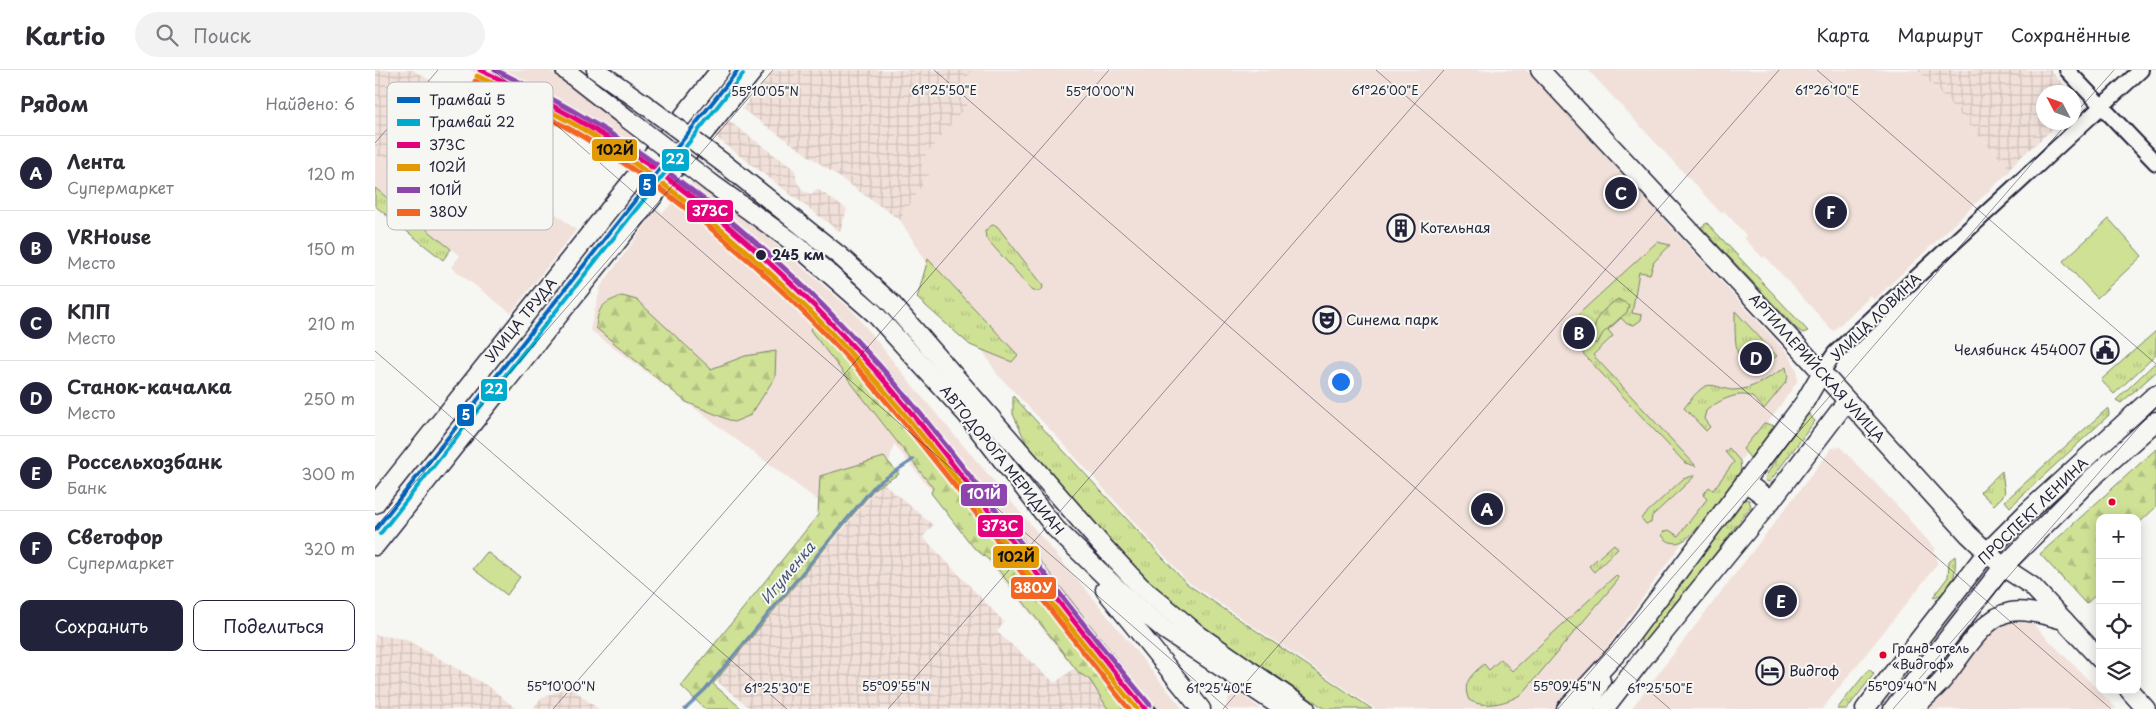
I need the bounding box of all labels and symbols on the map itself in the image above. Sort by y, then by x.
text: 61°25'50"E [911,81,977,99]
text: 61°26'00"E [1351,81,1419,99]
text: 61°26'10"E [1795,81,1859,99]
legend [387,82,553,230]
text: 55°10'05"N [731,82,799,100]
text: 55°10'00"N [1066,82,1134,100]
north arrow [2036,85,2081,130]
text: Трамвай 5 [429,89,505,110]
text: Трамвай 22 [429,111,515,132]
text: 373C [429,134,465,155]
line badge: 102Й [591,138,638,162]
text: 102Й [596,139,634,160]
line badge: 22 [661,148,690,172]
text: 22 [665,148,685,169]
text: 102Й [429,156,466,177]
line badge: 5 [638,173,657,197]
text: 5 [643,174,652,195]
pin: C [1605,174,1637,212]
text: 101Й [429,179,462,200]
pin: F [1815,193,1847,231]
line badge: 373C [686,199,734,223]
text: 373C [692,200,728,221]
text: 380У [429,201,467,222]
building icon: Котельная [1386,213,1416,243]
place label: Котельная [1420,217,1490,238]
place label: 245 км [772,244,824,265]
marker: 245 км [754,248,768,262]
street label: УЛИЦА ЛОВИНА [1826,268,1926,365]
street label: УЛИЦА ТРУДА [480,273,561,366]
street label: АРТИЛЛЕРИЙСКАЯ УЛИЦА [1745,288,1890,447]
theatre icon: Синема парк [1312,305,1342,335]
place label: Синема парк [1346,309,1439,330]
pin: B [1563,314,1595,352]
public building icon: Челябинск 454007 [2090,335,2120,365]
pin: D [1740,339,1772,377]
place label: Челябинск 454007 [1954,339,2086,360]
your location [1328,369,1354,395]
line badge: 22 [480,378,508,402]
text: 22 [484,378,504,399]
street label: АВТОДОРОГА МЕРИДИАН [935,380,1069,539]
line badge: 5 [456,403,475,427]
text: 5 [462,404,471,425]
street label: ПРОСПЕКТ ЛЕНИНА [1973,452,2093,569]
line badge: 101Й [960,483,1008,507]
text: 101Й [967,483,1001,504]
pin: A [1471,490,1503,528]
unlabelled marker [2107,497,2117,507]
line badge: 373C [977,514,1024,538]
text: 373C [982,515,1018,536]
water label: Игуменка [754,535,820,608]
line badge: 102Й [992,545,1040,569]
text: 102Й [997,546,1035,567]
line badge: 380У [1010,576,1057,600]
text: 380У [1014,577,1053,598]
pin: E [1765,582,1797,620]
place label: Гранд-отель «Видгоф» [1892,638,1969,673]
marker: Гранд-отель «Видгоф» [1878,650,1888,660]
hotel icon: Видгоф [1755,656,1785,686]
place label: Видгоф [1789,660,1839,681]
text: 55°10'00"N [527,677,595,695]
text: 55°09'55"N [862,677,930,695]
text: 55°09'45"N [1533,677,1601,695]
text: 55°09'40"N [1867,677,1937,695]
text: 61°25'30"E [744,679,810,697]
text: 61°25'40"E [1186,679,1252,697]
text: 61°25'50"E [1627,679,1693,697]

